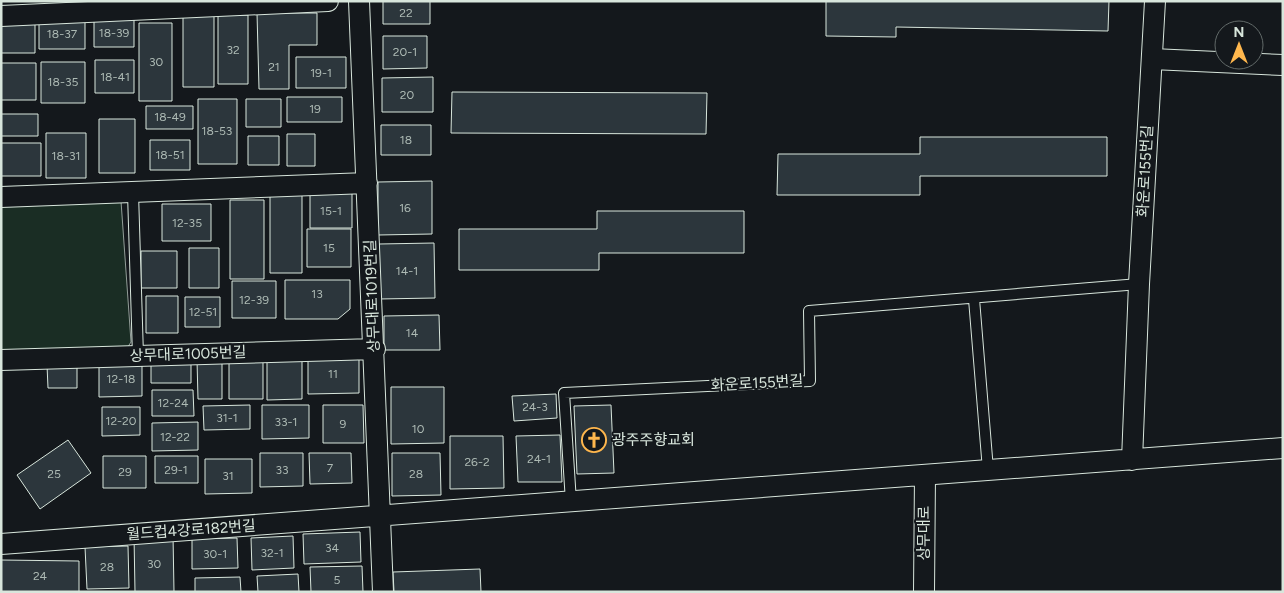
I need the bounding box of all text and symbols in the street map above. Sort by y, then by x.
house number: 22 [399,6,413,20]
north arrow [1214,20,1264,70]
text: N [1234,24,1244,41]
house number: 18-39 [99,26,130,40]
house number: 18-37 [47,27,78,41]
house number: 32 [226,43,240,57]
house number: 20-1 [393,45,417,59]
house number: 30 [149,55,163,69]
house number: 21 [268,60,280,74]
house number: 19-1 [310,66,332,80]
house number: 18-41 [100,70,130,84]
house number: 18-35 [48,75,78,89]
house number: 20 [400,88,415,102]
house number: 19 [309,102,321,116]
house number: 18-49 [154,110,186,124]
house number: 18-53 [202,124,232,138]
street label: 화운로155번길 [1134,124,1156,218]
house number: 18 [400,133,412,147]
house number: 18-51 [155,148,185,162]
house number: 18-31 [52,149,80,163]
house number: 16 [399,201,411,215]
house number: 15-1 [320,204,342,218]
house number: 12-35 [172,216,202,230]
street label: 상무대로1019번길 [361,239,383,353]
house number: 15 [323,241,335,255]
house number: 14-1 [396,264,418,278]
house number: 13 [311,287,323,301]
house number: 12-39 [239,293,269,307]
house number: 12-51 [189,305,217,319]
house number: 14 [406,326,419,340]
street label: 상무대로1005번길 [129,343,247,365]
house number: 11 [328,367,338,381]
house number: 12-18 [107,372,136,386]
street label: 화운로155번길 [710,372,804,394]
house number: 12-24 [158,396,189,410]
house number: 24-3 [522,400,548,414]
house number: 31-1 [216,411,238,425]
house number: 12-20 [105,414,137,428]
house number: 33-1 [274,415,298,429]
house number: 9 [340,417,347,431]
house number: 10 [412,422,425,436]
church icon: 광주주향교회 [581,427,607,453]
house number: 12-22 [160,430,190,444]
place label: 광주주향교회 [612,431,695,449]
house number: 24-1 [527,452,551,466]
house number: 26-2 [464,455,490,469]
house number: 7 [327,461,334,475]
house number: 29-1 [164,463,188,477]
house number: 33 [275,463,289,477]
house number: 29 [118,465,132,479]
house number: 25 [47,467,61,481]
house number: 28 [409,467,423,481]
house number: 31 [222,469,234,483]
street label: 상무대로 [915,505,933,561]
street label: 월드컵4강로182번길 [126,516,256,544]
house number: 34 [325,541,340,555]
house number: 32-1 [260,546,284,560]
house number: 30-1 [203,547,227,561]
house number: 30 [147,557,161,571]
house number: 28 [100,560,114,574]
house number: 24 [33,569,48,583]
house number: 5 [334,573,341,587]

